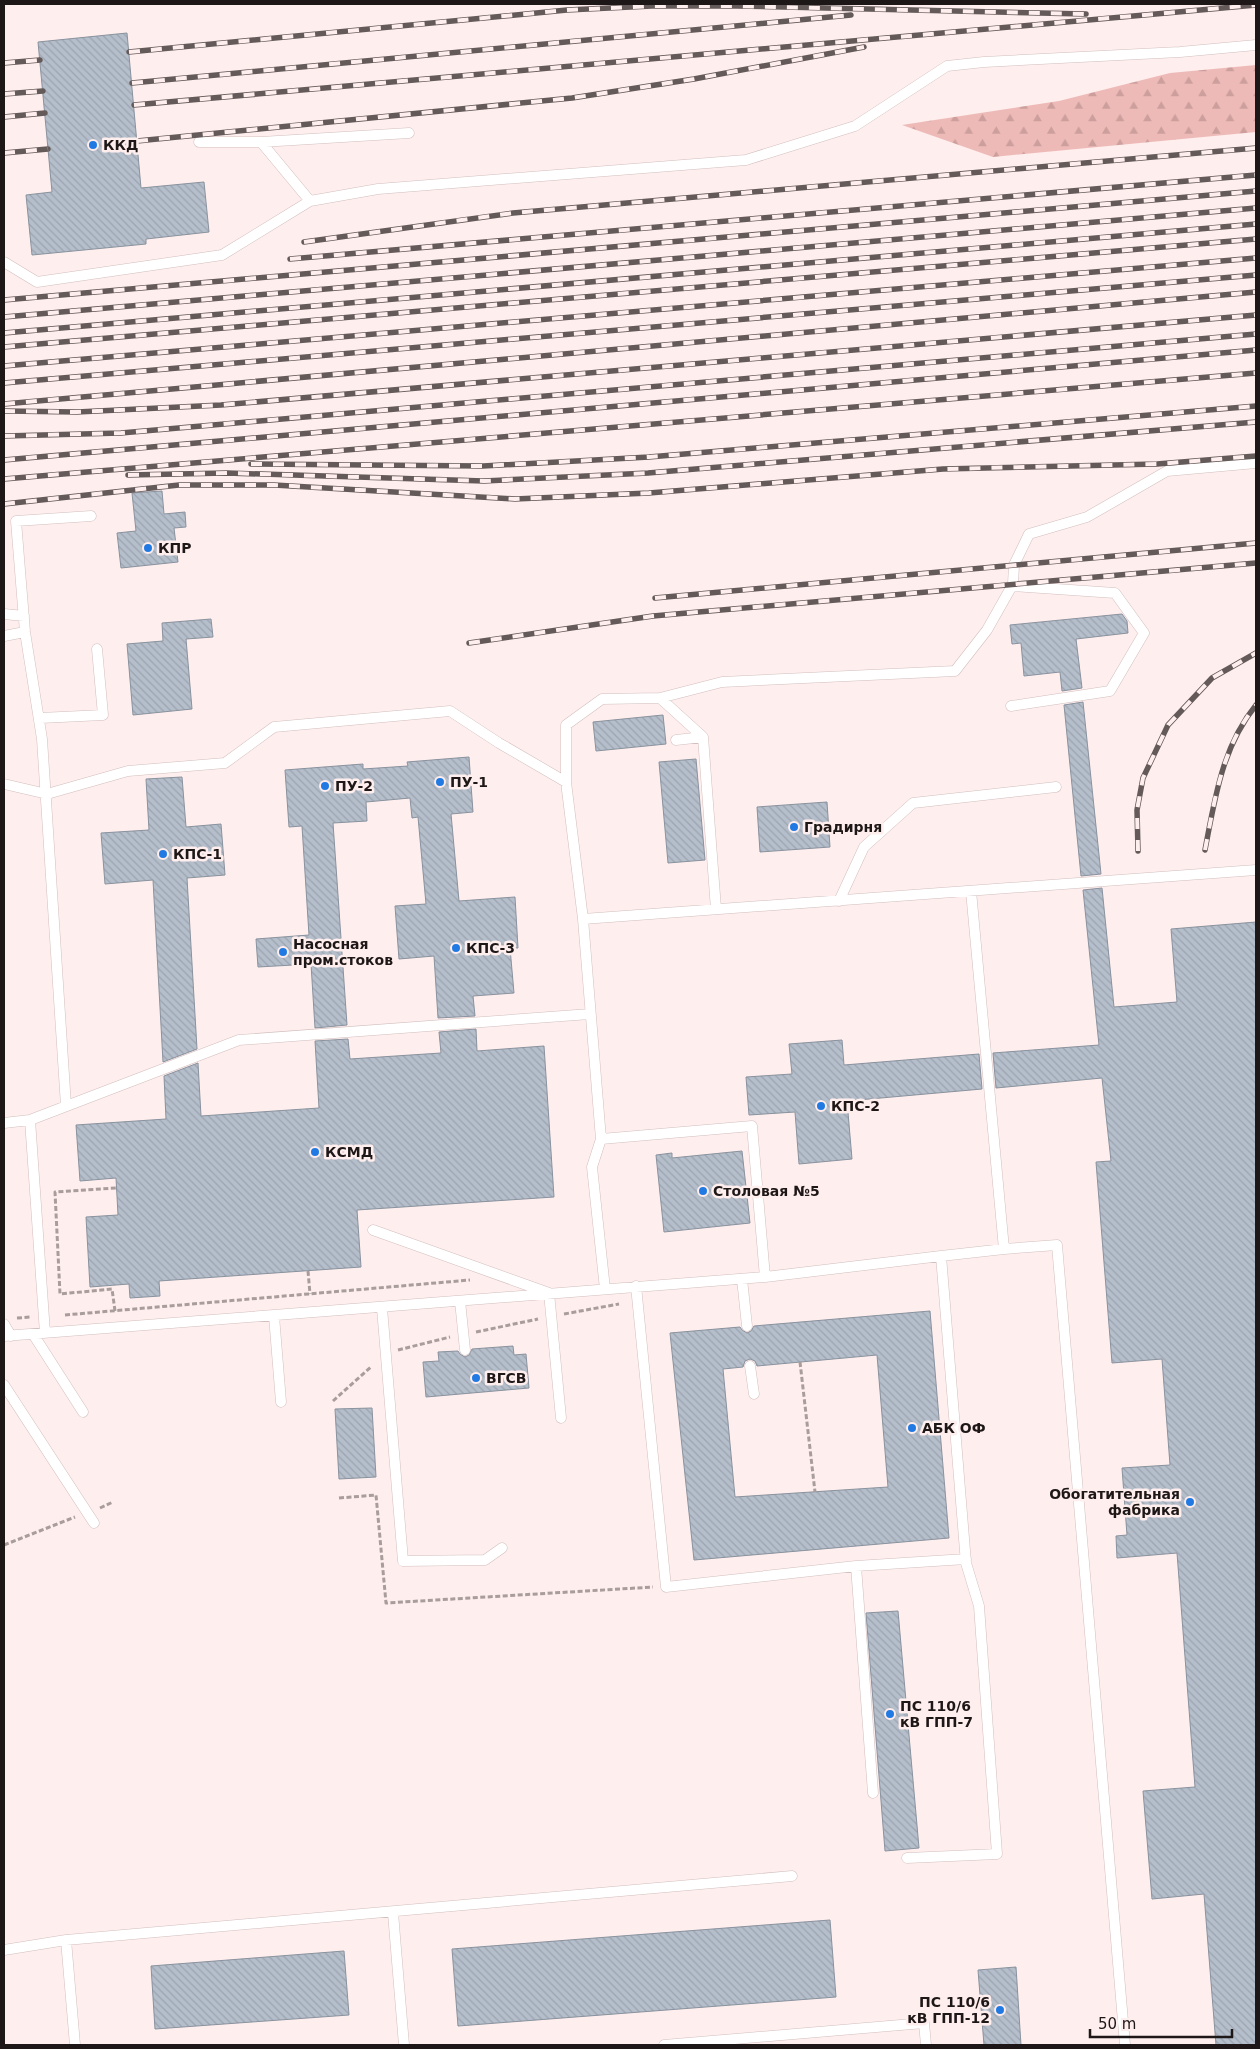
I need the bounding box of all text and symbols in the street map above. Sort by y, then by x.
place label: ККД [103,137,138,153]
marker: ККД [87,139,99,151]
place label: КПР [158,540,191,556]
marker: КПР [142,542,154,554]
place label: ПУ-1 [450,774,488,790]
marker: ПУ-1 [434,776,446,788]
place label: ПУ-2 [335,778,373,794]
marker: ПУ-2 [319,780,331,792]
place label: Градирня [804,819,882,835]
marker: Градирня [788,821,800,833]
place label: КПС-1 [173,846,222,862]
marker: КПС-1 [157,848,169,860]
place label: Насосная пром.стоков [293,936,393,968]
place label: КПС-3 [466,940,515,956]
marker: КПС-3 [450,942,462,954]
marker: Насосная пром.стоков [277,946,289,958]
place label: КПС-2 [831,1098,880,1114]
marker: КПС-2 [815,1100,827,1112]
place label: КСМД [325,1144,373,1160]
marker: КСМД [309,1146,321,1158]
place label: Столовая №5 [713,1183,820,1199]
marker: Столовая №5 [697,1185,709,1197]
place label: ВГСВ [486,1370,527,1386]
marker: ВГСВ [470,1372,482,1384]
place label: АБК ОФ [922,1420,986,1436]
marker: АБК ОФ [906,1422,918,1434]
place label: Обогатительная фабрика [1049,1486,1180,1518]
marker: Обогатительная фабрика [1184,1496,1196,1508]
place label: ПС 110/6 кВ ГПП-7 [900,1698,973,1730]
marker: ПС 110/6 кВ ГПП-7 [884,1708,896,1720]
place label: ПС 110/6 кВ ГПП-12 [907,1994,990,2026]
marker: ПС 110/6 кВ ГПП-12 [994,2004,1006,2016]
scale bar [1090,2006,1232,2038]
text: 50 m [1098,2015,1136,2033]

